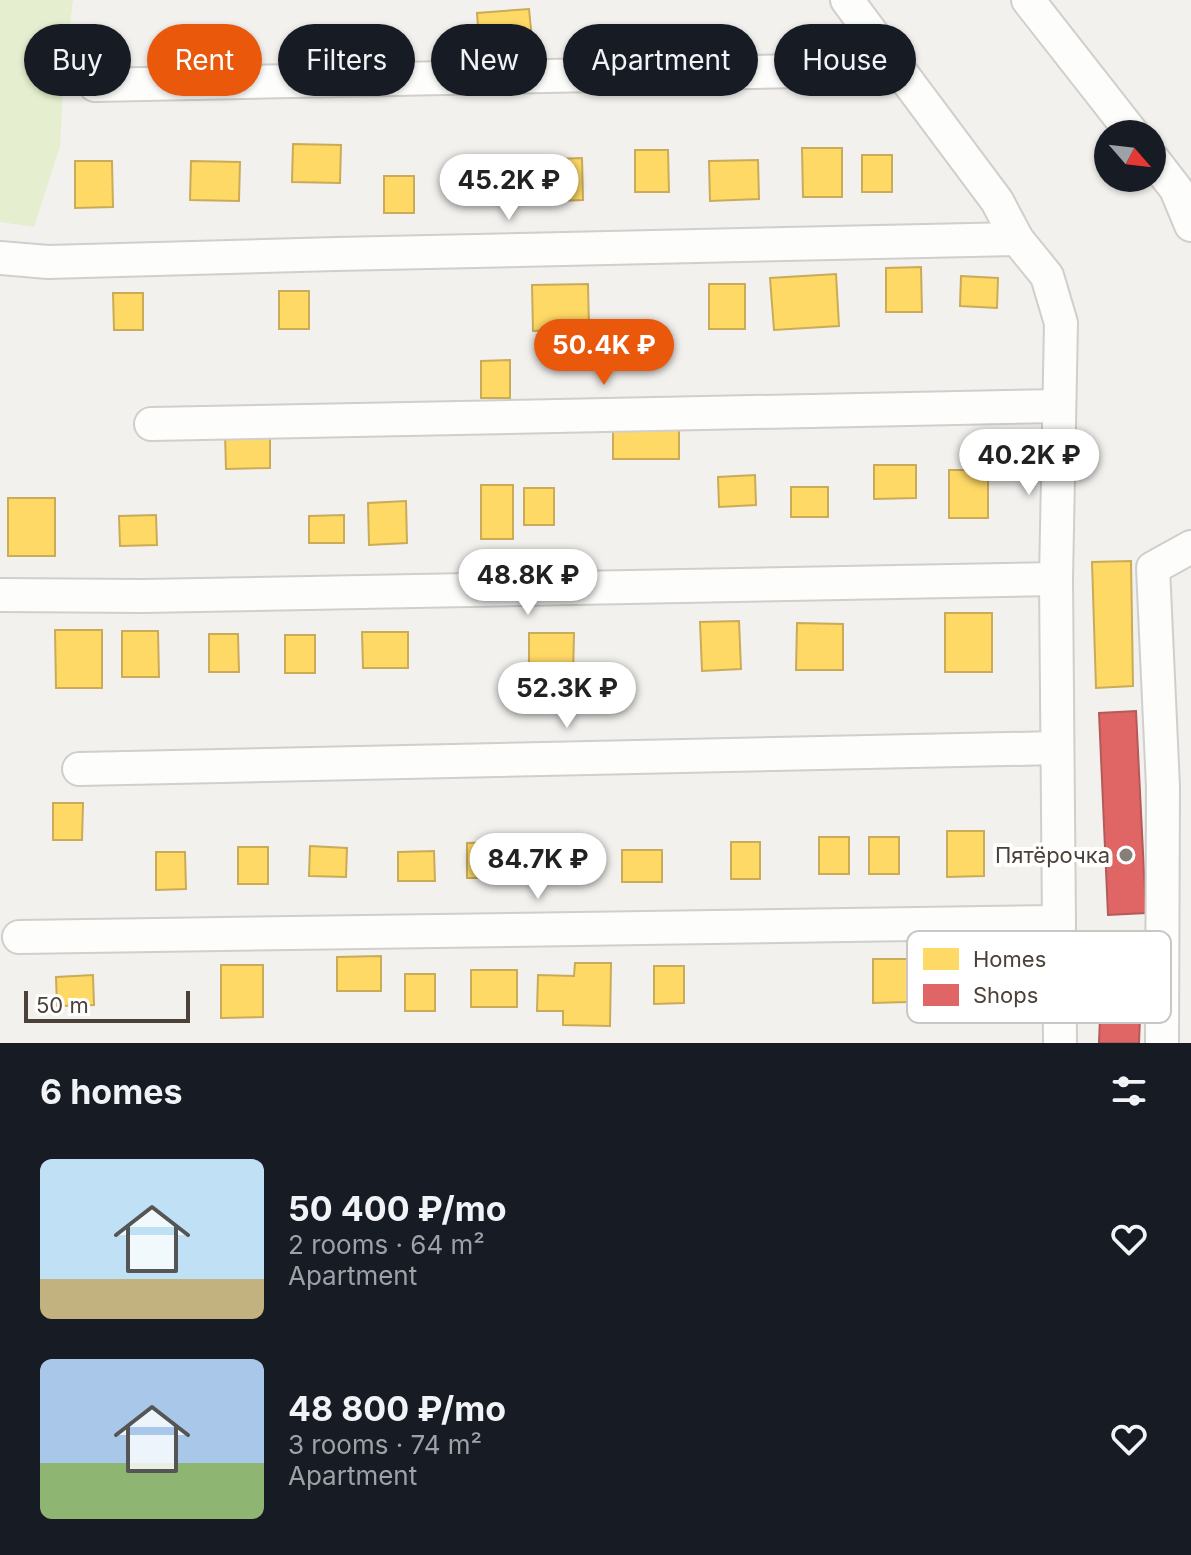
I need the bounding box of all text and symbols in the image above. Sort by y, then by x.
chip: Buy [24,24,131,96]
chip: Rent [147,24,262,96]
chip: Filters [278,24,415,96]
chip: New [431,24,547,96]
chip: Apartment [563,24,758,96]
chip: House [774,24,916,96]
north arrow [1094,120,1166,192]
map controls [1094,120,1166,192]
pin: 45.2K ₽ [435,154,583,222]
text: 45.2K ₽ [458,164,560,195]
pin: 50.4K ₽ [530,319,678,387]
text: 50.4K ₽ [552,329,656,360]
pin: 40.2K ₽ [955,429,1103,497]
text: 40.2K ₽ [977,439,1081,470]
pin: 48.8K ₽ [454,549,602,617]
text: 48.8K ₽ [477,559,579,590]
pin: 52.3K ₽ [493,662,641,730]
text: 52.3K ₽ [516,672,618,703]
pin: 84.7K ₽ [464,833,612,901]
place label: Пятёрочка [995,842,1110,868]
text: 84.7K ₽ [488,843,588,874]
marker: Пятёрочка [1117,846,1135,864]
legend [907,931,1171,1023]
text: Homes [973,946,1046,972]
text: Shops [973,982,1038,1008]
scale bar [24,987,190,1023]
text: 50 m [36,992,89,1018]
icon: filters [1107,1069,1151,1113]
text: 6 homes [40,1071,182,1112]
text: 50 400 ₽/mo [288,1188,507,1229]
icon: home [104,1191,200,1287]
icon: heart [1107,1217,1151,1261]
text: 2 rooms · 64 m² [288,1229,485,1260]
text: Apartment [288,1260,417,1291]
text: 48 800 ₽/mo [288,1388,506,1429]
icon: home [104,1391,200,1487]
icon: heart [1107,1417,1151,1461]
text: 3 rooms · 74 m² [288,1429,482,1460]
text: Apartment [288,1460,417,1491]

